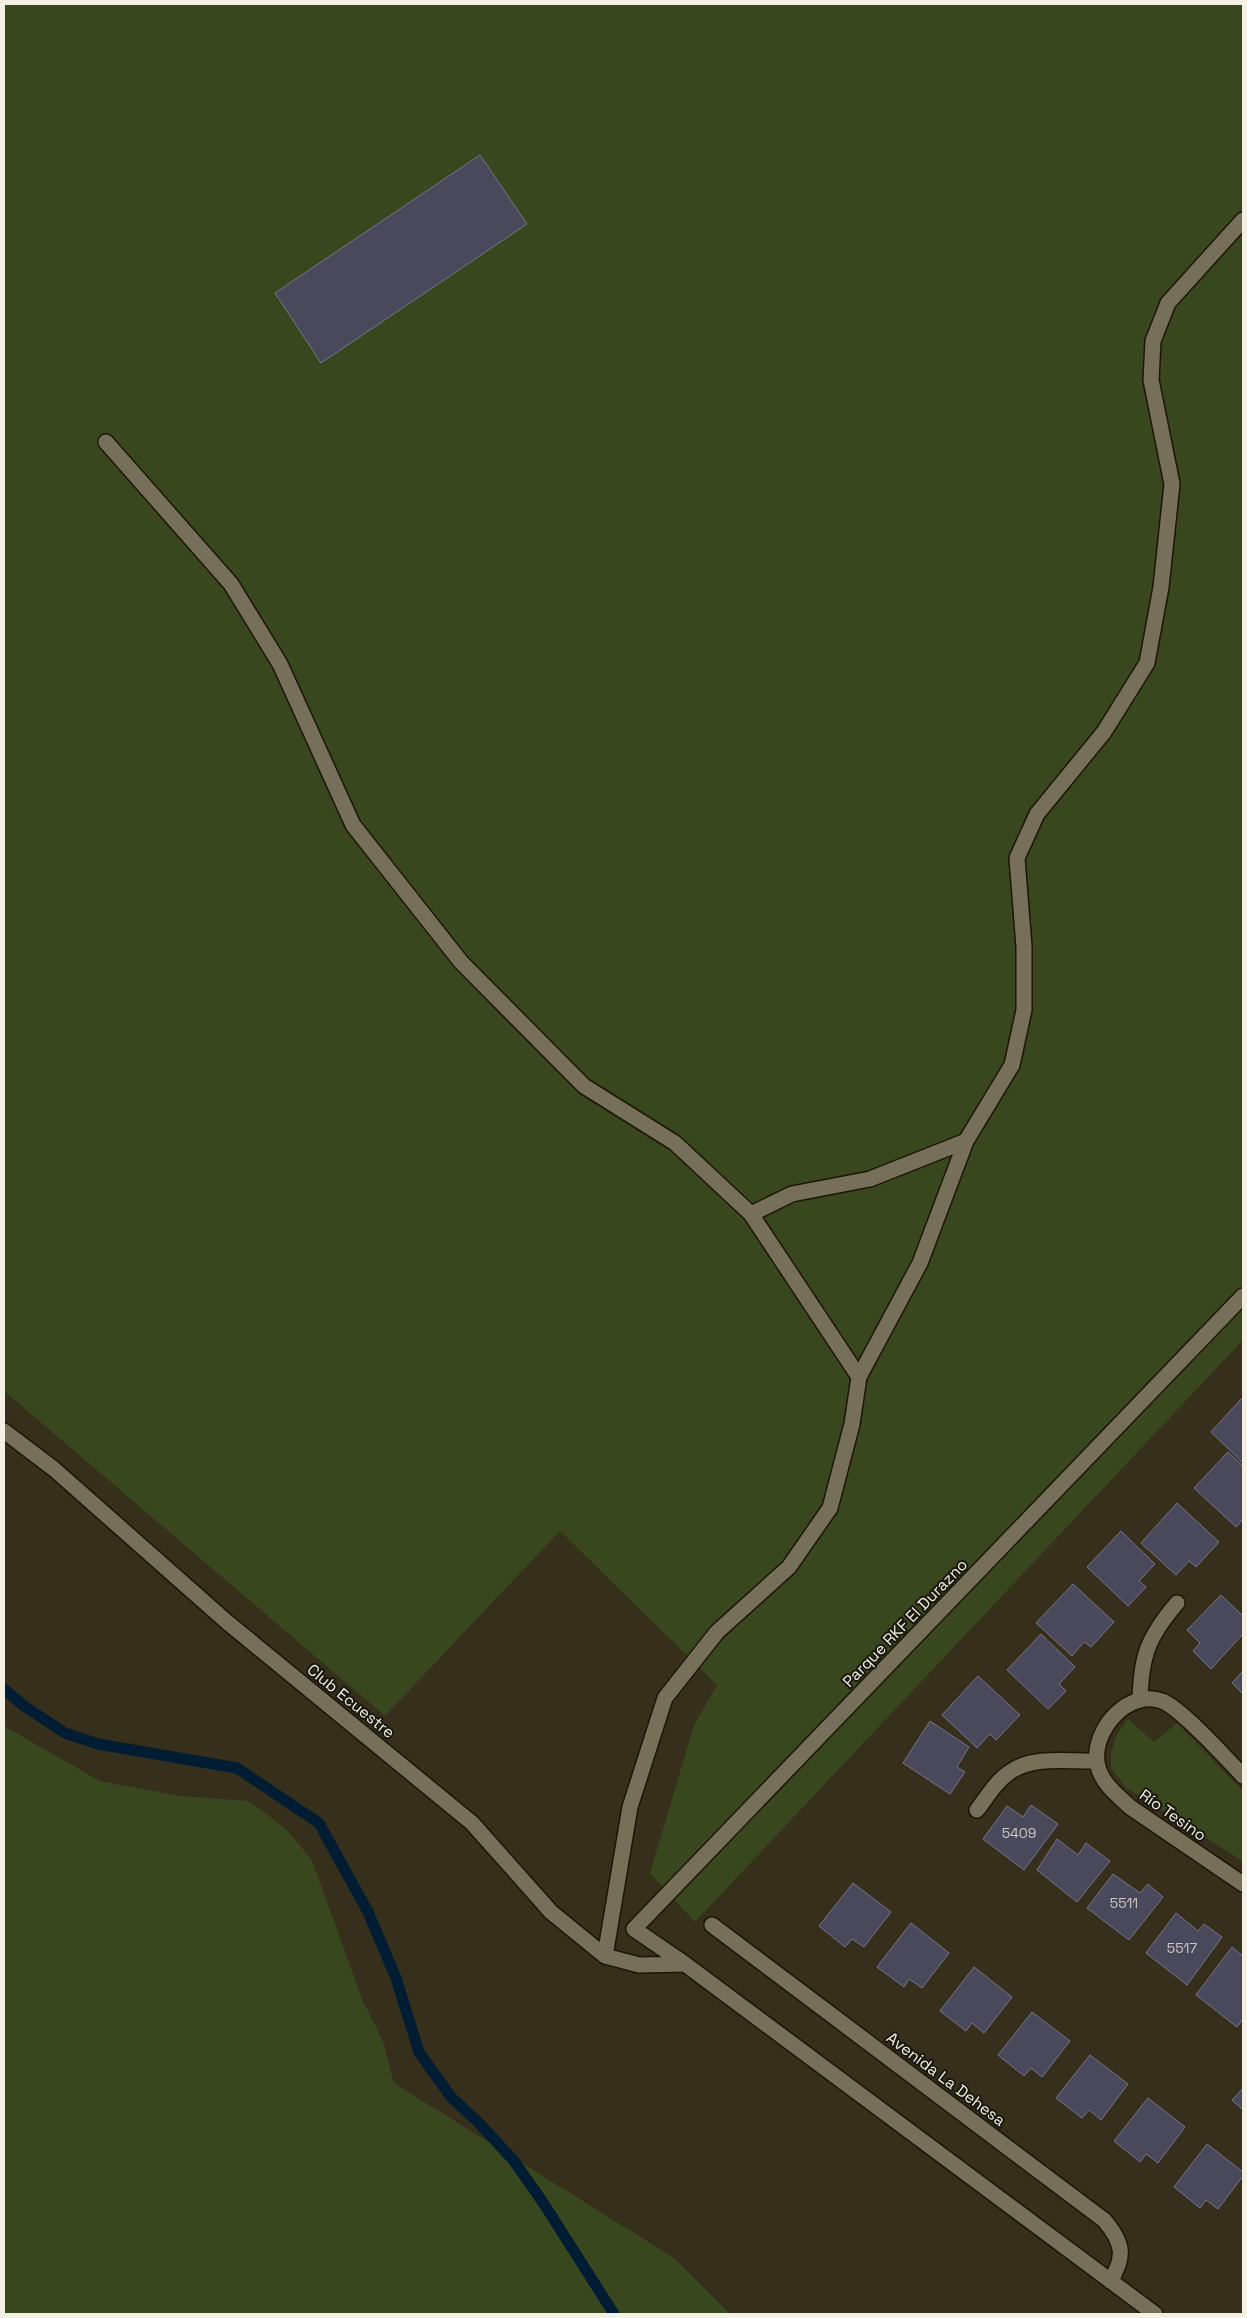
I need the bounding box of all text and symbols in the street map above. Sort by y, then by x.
street label: Parque RKF El Durazno [838,1554,972,1692]
street label: Club Ecuestre [303,1659,399,1743]
street label: Río Tesino [1135,1784,1211,1846]
house number: 5409 [1002,1824,1036,1842]
house number: 5511 [1110,1894,1138,1912]
house number: 5517 [1167,1939,1197,1957]
street label: Avenida La Dehesa [882,2027,1010,2131]

